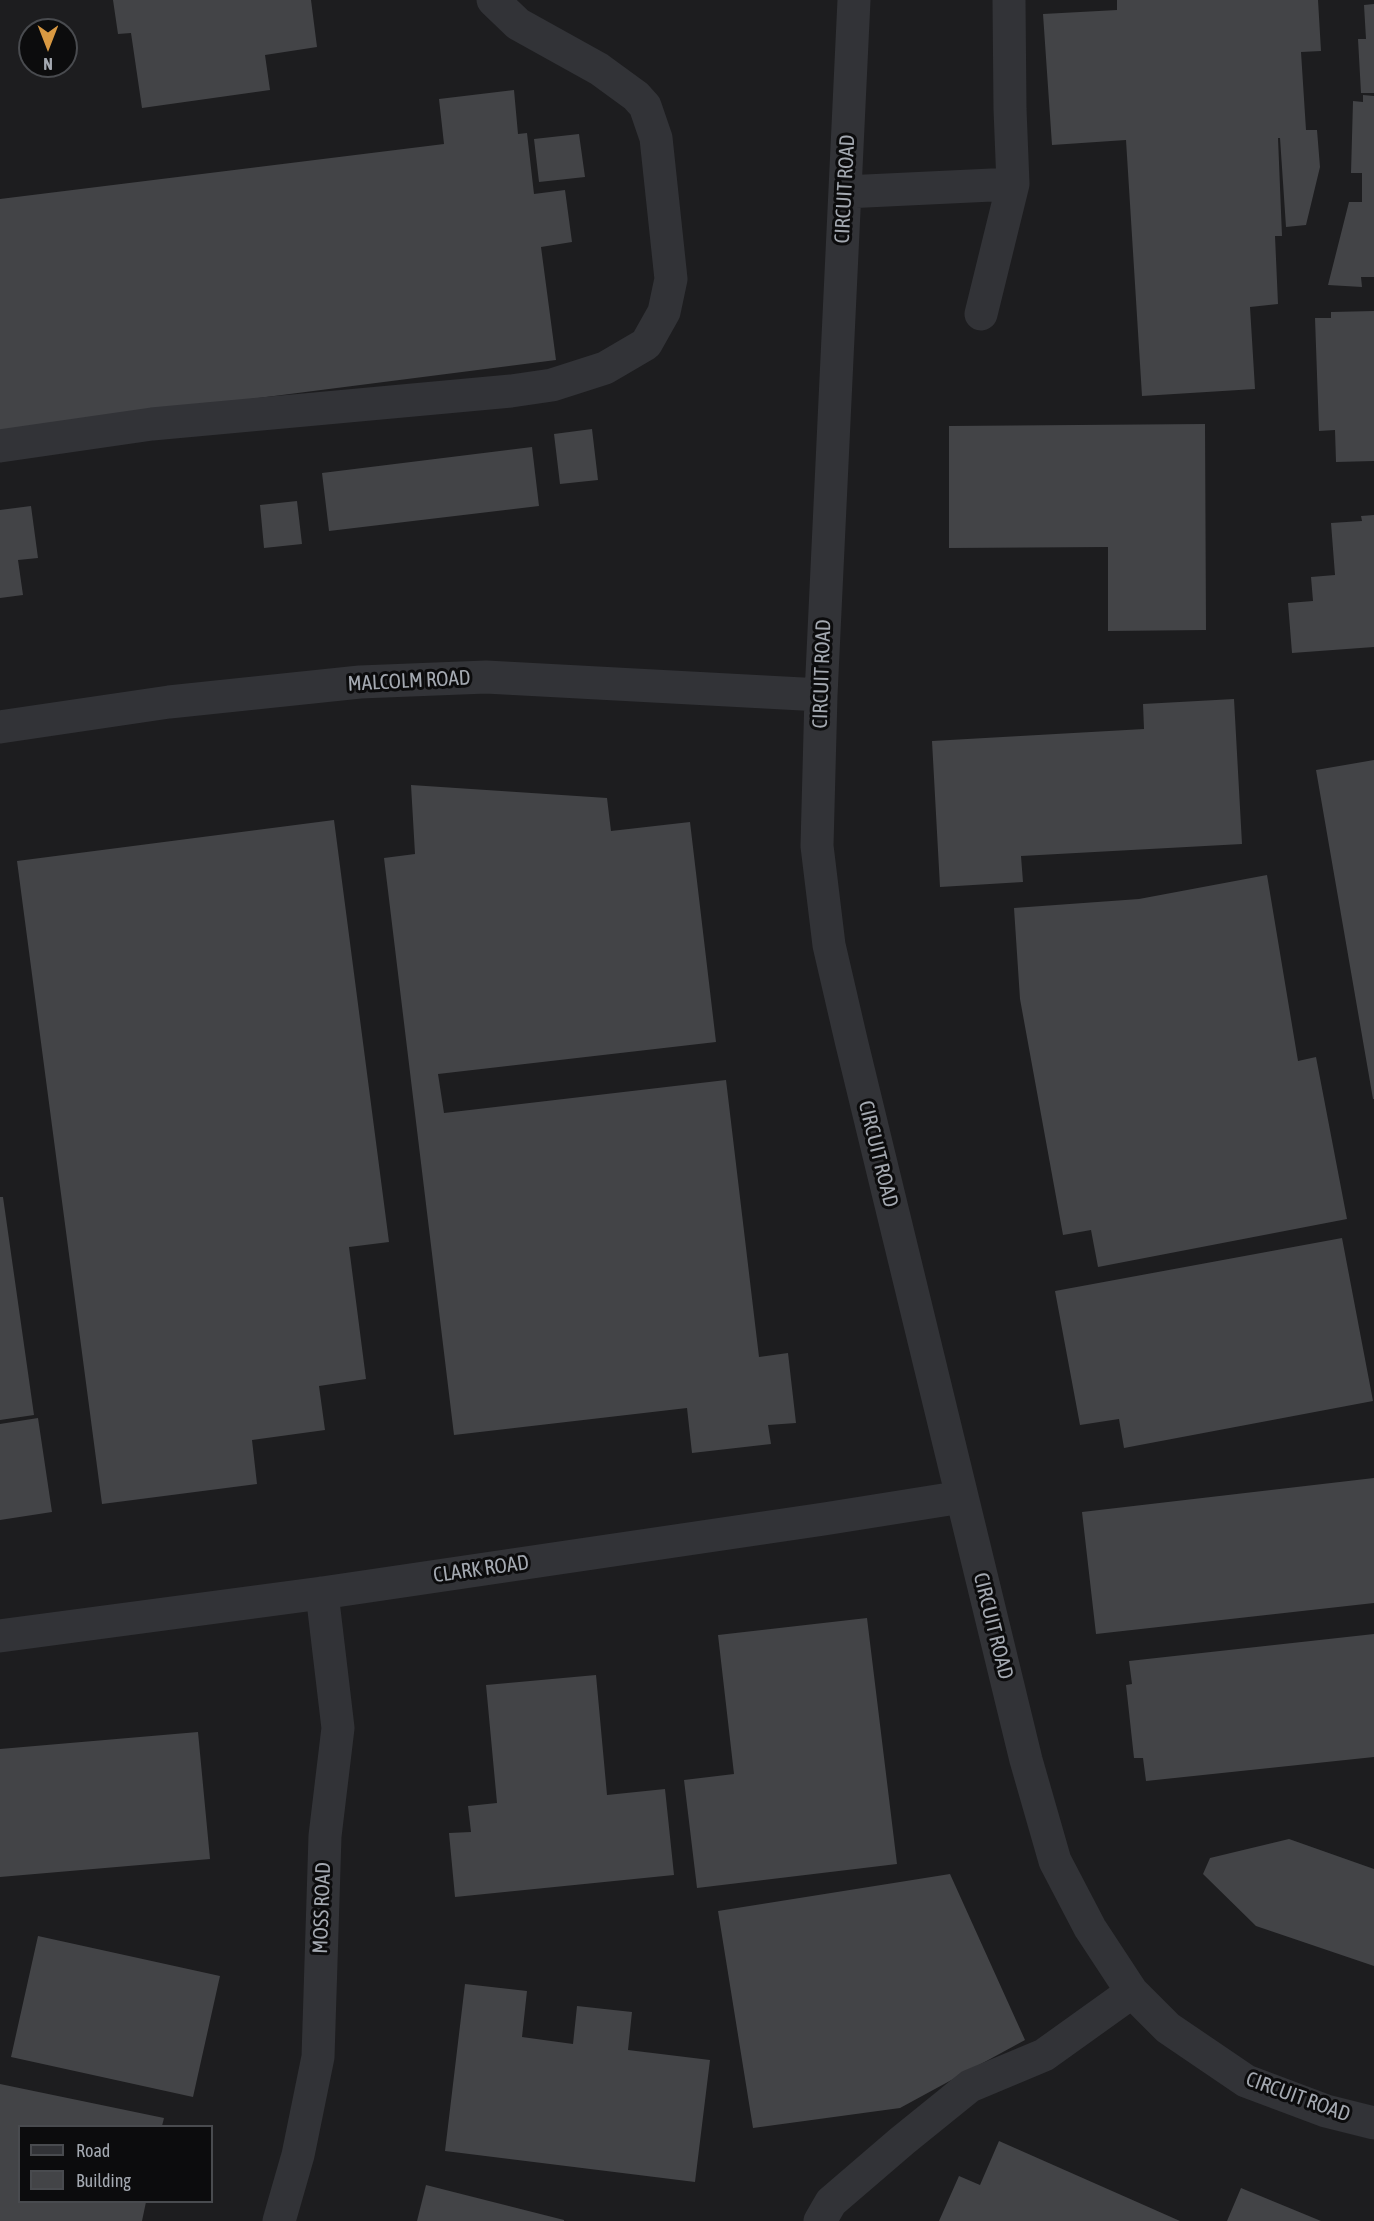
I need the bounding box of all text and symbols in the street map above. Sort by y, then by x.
north arrow [18,18,78,78]
text: N [43,55,53,73]
street label: CIRCUIT ROAD [830,134,860,244]
street label: CIRCUIT ROAD [808,619,836,729]
street label: MALCOLM ROAD [347,665,471,697]
street label: CIRCUIT ROAD [853,1098,903,1210]
street label: CLARK ROAD [432,1550,530,1588]
street label: CIRCUIT ROAD [968,1570,1018,1682]
street label: MOSS ROAD [308,1862,336,1954]
street label: CIRCUIT ROAD [1242,2067,1354,2127]
legend [18,2125,213,2203]
text: Road [76,2140,110,2161]
text: Building [76,2170,131,2191]

